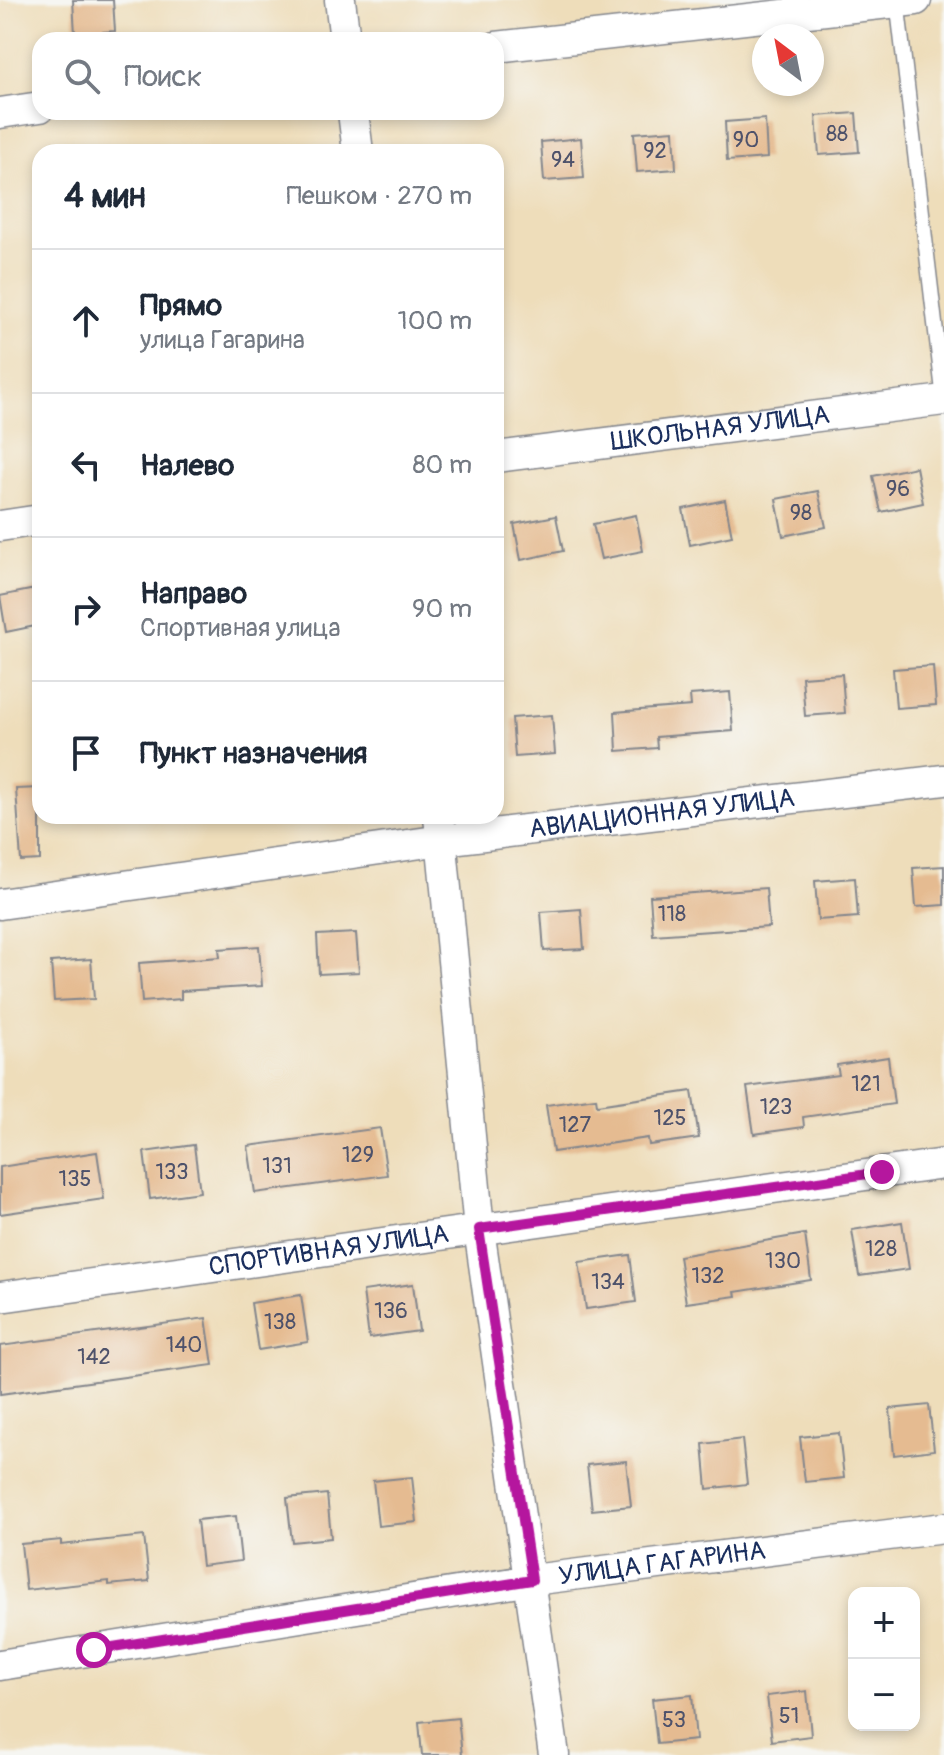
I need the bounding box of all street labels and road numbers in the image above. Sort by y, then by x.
street label: ШКОЛЬНАЯ УЛИЦА [609,399,832,458]
street label: АВИАЦИОННАЯ УЛИЦА [527,782,797,845]
street label: СПОРТИВНАЯ УЛИЦА [207,1218,451,1283]
street label: УЛИЦА ГАГАРИНА [557,1535,768,1592]

